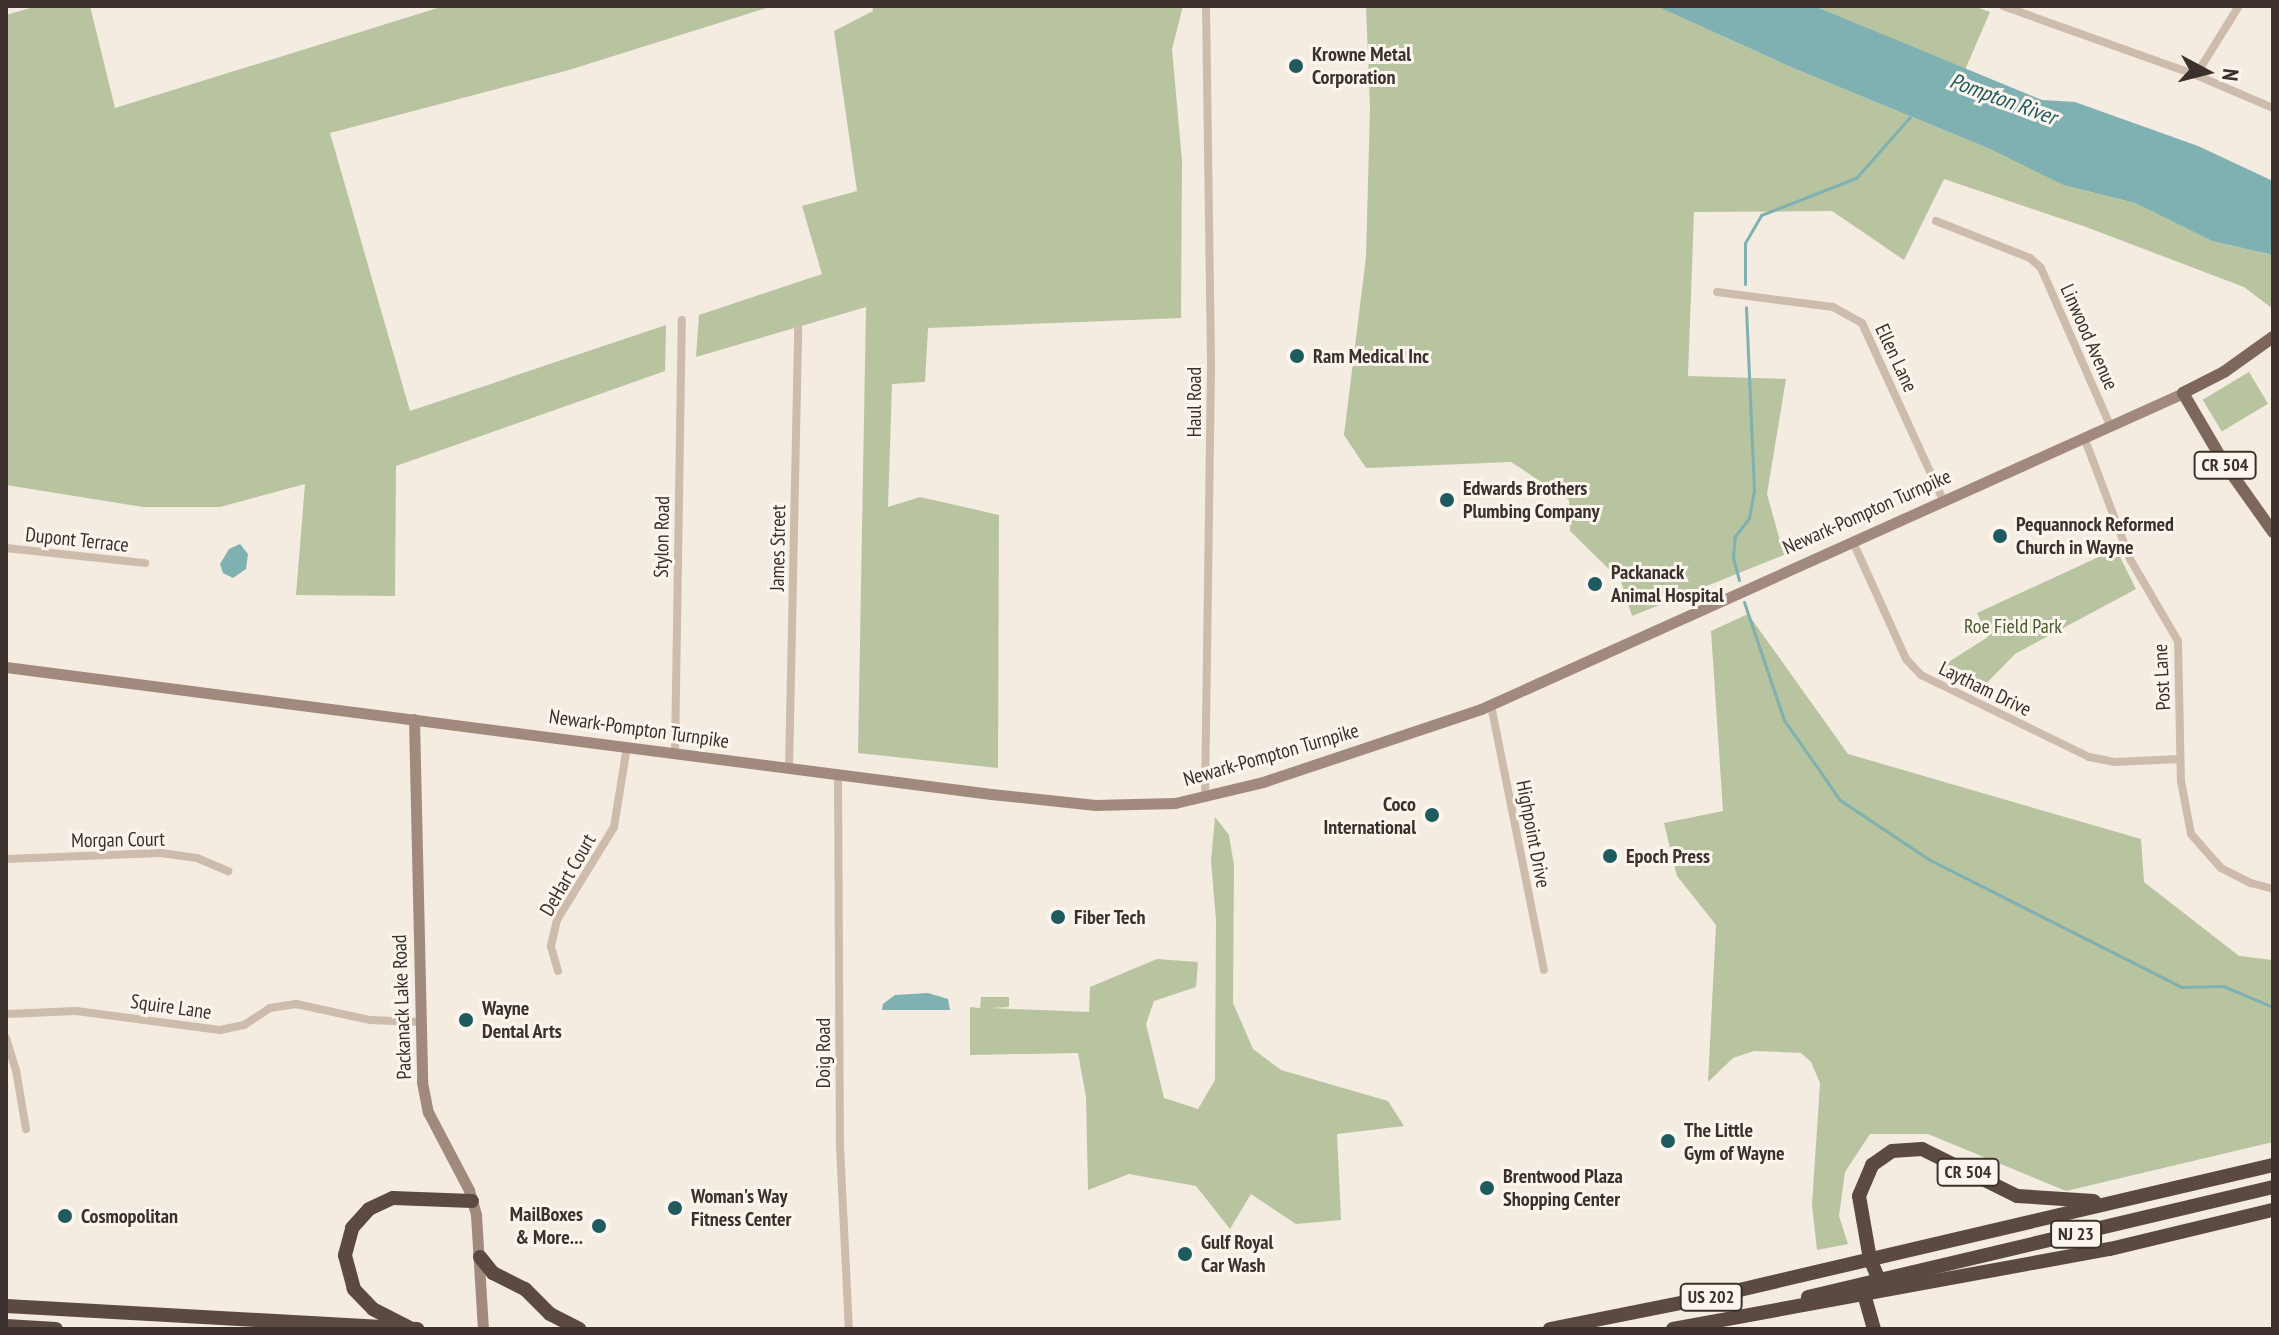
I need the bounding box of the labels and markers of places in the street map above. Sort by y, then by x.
place label: Krowne Metal Corporation [1312,42,1411,89]
marker: Krowne Metal Corporation [1287,57,1305,75]
place label: Ram Medical Inc [1313,344,1429,368]
marker: Ram Medical Inc [1288,347,1306,365]
place label: Edwards Brothers Plumbing Company [1463,476,1600,523]
marker: Edwards Brothers Plumbing Company [1438,491,1456,509]
place label: Pequannock Reformed Church in Wayne [2016,512,2174,559]
marker: Pequannock Reformed Church in Wayne [1991,527,2009,545]
place label: Packanack Animal Hospital [1611,560,1724,607]
marker: Packanack Animal Hospital [1586,575,1604,593]
place label: Coco International [1323,792,1416,839]
marker: Coco International [1423,806,1441,824]
place label: Epoch Press [1626,844,1710,868]
marker: Epoch Press [1601,847,1619,865]
place label: Fiber Tech [1074,905,1146,929]
marker: Fiber Tech [1049,908,1067,926]
place label: Wayne Dental Arts [482,996,562,1043]
marker: Wayne Dental Arts [457,1011,475,1029]
place label: The Little Gym of Wayne [1684,1118,1785,1165]
marker: The Little Gym of Wayne [1659,1132,1677,1150]
place label: Brentwood Plaza Shopping Center [1503,1164,1623,1211]
marker: Brentwood Plaza Shopping Center [1478,1179,1496,1197]
place label: Woman's Way Fitness Center [691,1184,792,1231]
marker: Woman's Way Fitness Center [666,1199,684,1217]
place label: MailBoxes & More... [510,1202,583,1249]
place label: Cosmopolitan [81,1204,178,1228]
marker: Cosmopolitan [56,1207,74,1225]
marker: MailBoxes & More... [590,1217,608,1235]
place label: Gulf Royal Car Wash [1201,1230,1273,1277]
marker: Gulf Royal Car Wash [1176,1245,1194,1263]

